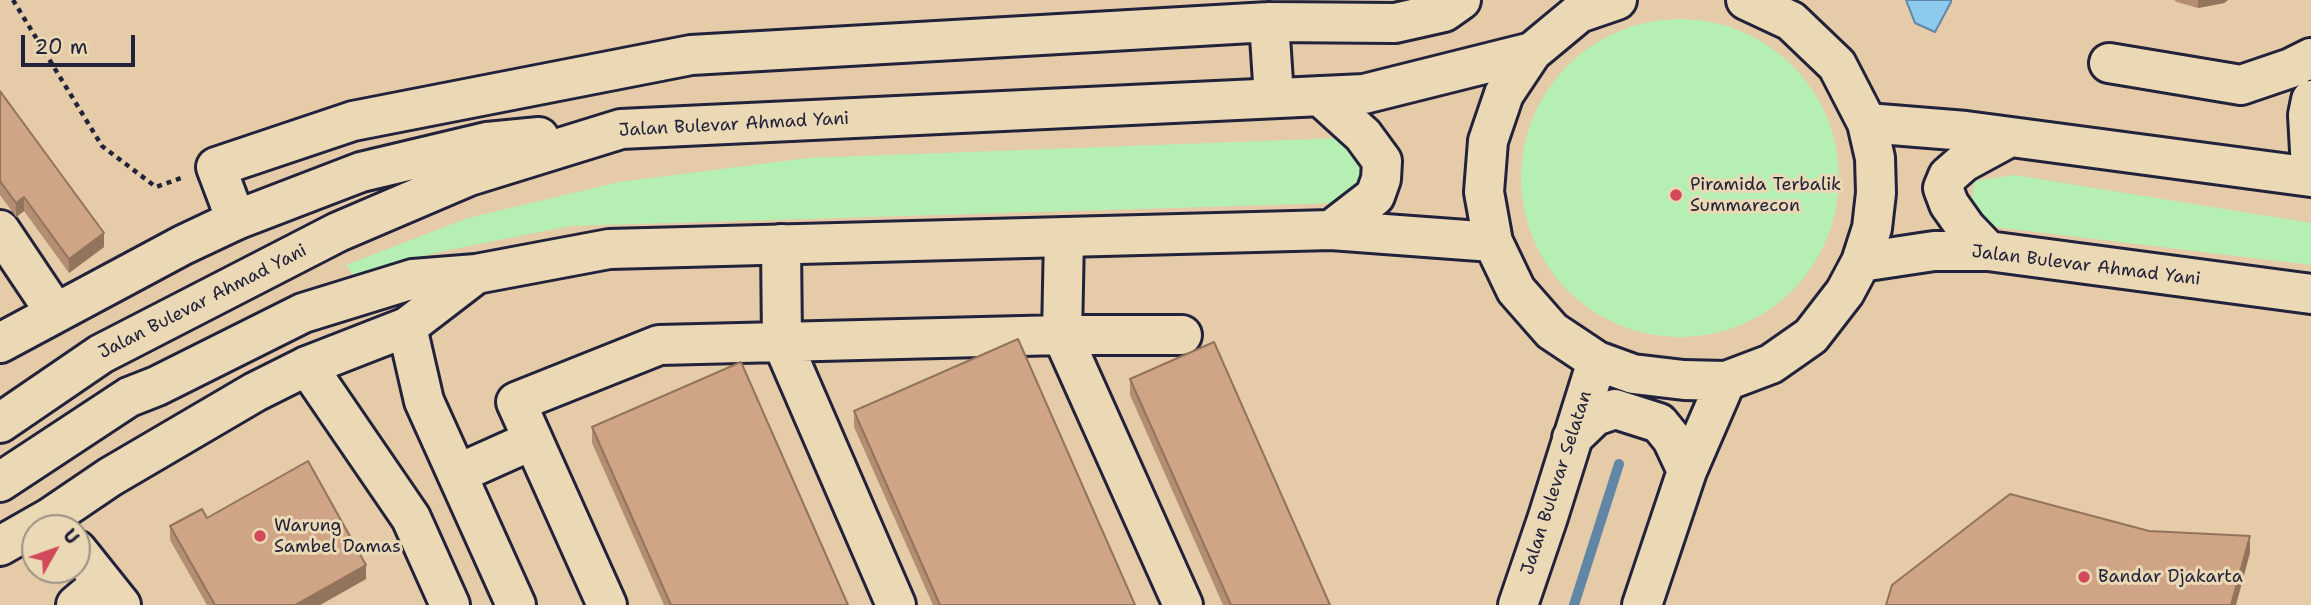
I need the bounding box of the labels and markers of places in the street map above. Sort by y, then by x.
place label: Piramida Terbalik Summarecon [1690,174,1841,216]
marker: Piramida Terbalik Summarecon [1668,187,1684,203]
place label: Warung Sambel Damas [274,515,401,558]
marker: Warung Sambel Damas [252,528,268,544]
place label: Bandar Djakarta [2098,566,2243,588]
marker: Bandar Djakarta [2076,569,2092,585]

